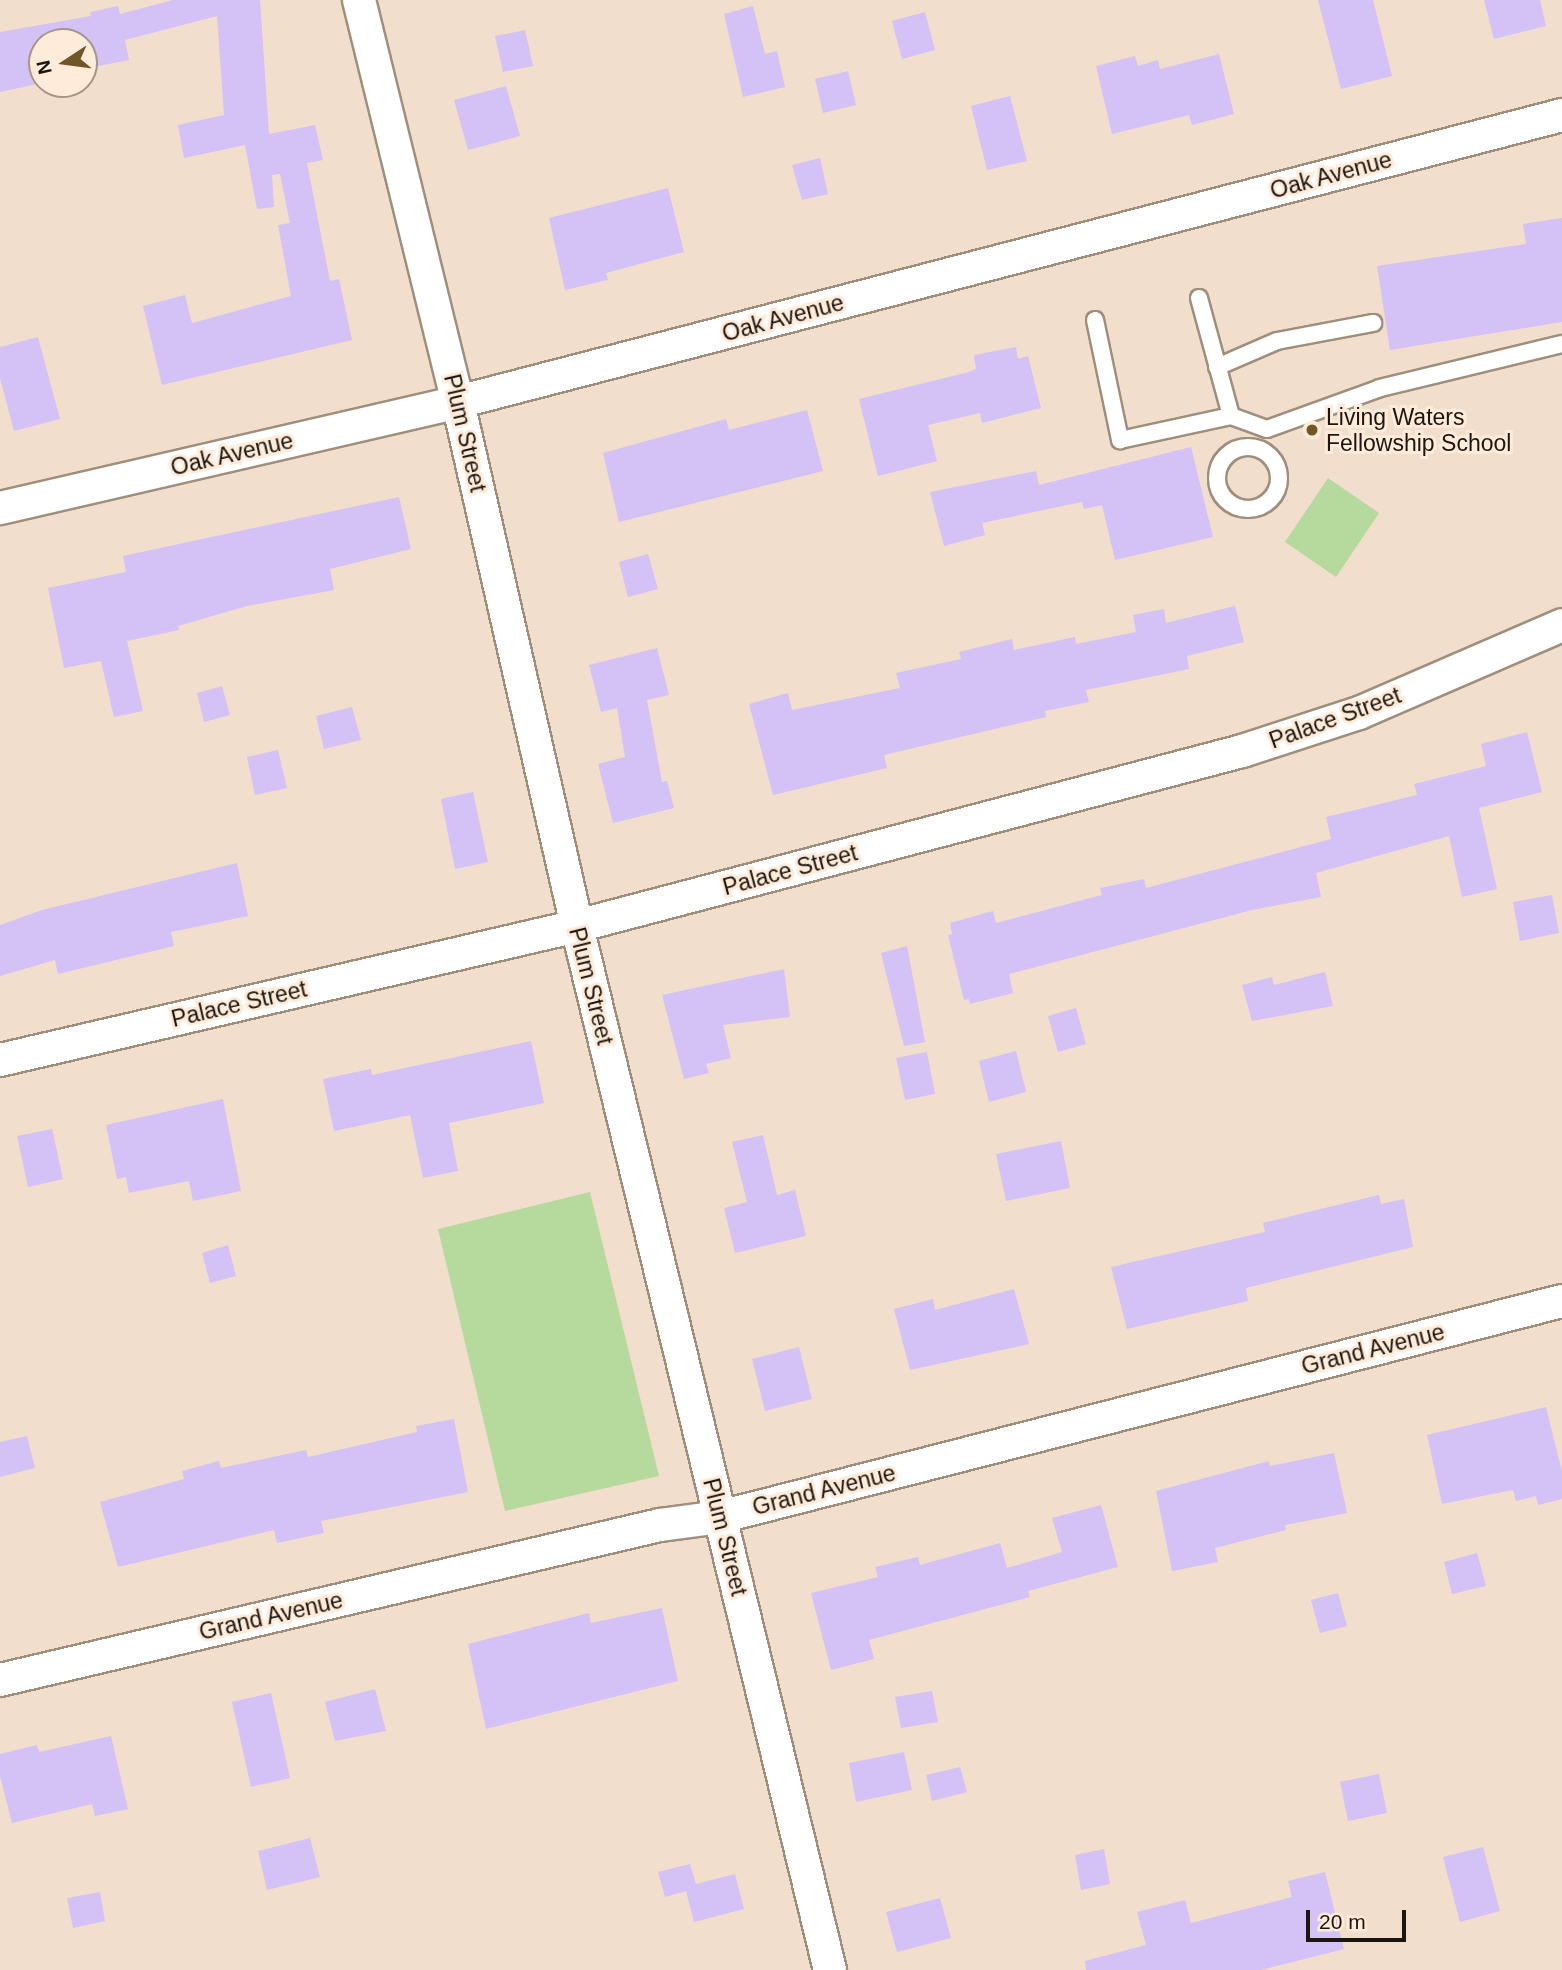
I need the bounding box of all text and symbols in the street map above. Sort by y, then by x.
north arrow [28,28,98,98]
text: N [32,58,56,76]
street label: Oak Avenue [1266,145,1396,205]
street label: Oak Avenue [718,288,848,348]
street label: Plum Street [438,371,492,495]
place label: Living Waters Fellowship School [1326,403,1511,457]
marker: Living Waters Fellowship School [1304,422,1320,438]
street label: Oak Avenue [167,426,297,482]
street label: Palace Street [1265,681,1405,755]
street label: Palace Street [720,839,860,901]
street label: Plum Street [563,924,619,1048]
street label: Palace Street [169,975,309,1033]
street label: Grand Avenue [1298,1318,1448,1380]
street label: Grand Avenue [749,1459,899,1521]
street label: Plum Street [697,1475,753,1599]
street label: Grand Avenue [196,1586,346,1646]
scale bar [1310,1896,1410,1940]
text: 20 m [1319,1910,1366,1933]

